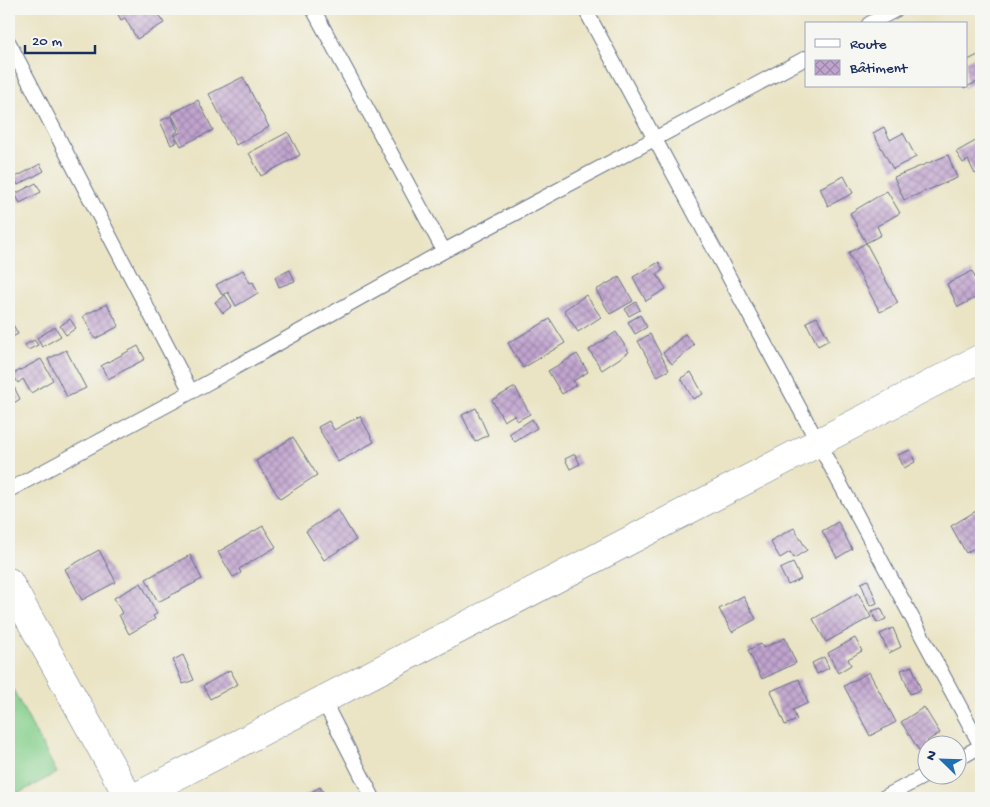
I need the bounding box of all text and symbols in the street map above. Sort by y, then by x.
scale bar [25,22,95,54]
legend [805,22,968,88]
text: 20 m [32,33,62,51]
text: Route [850,36,887,54]
text: Bâtiment [849,60,909,78]
north arrow [918,734,968,784]
text: N [923,748,942,763]

